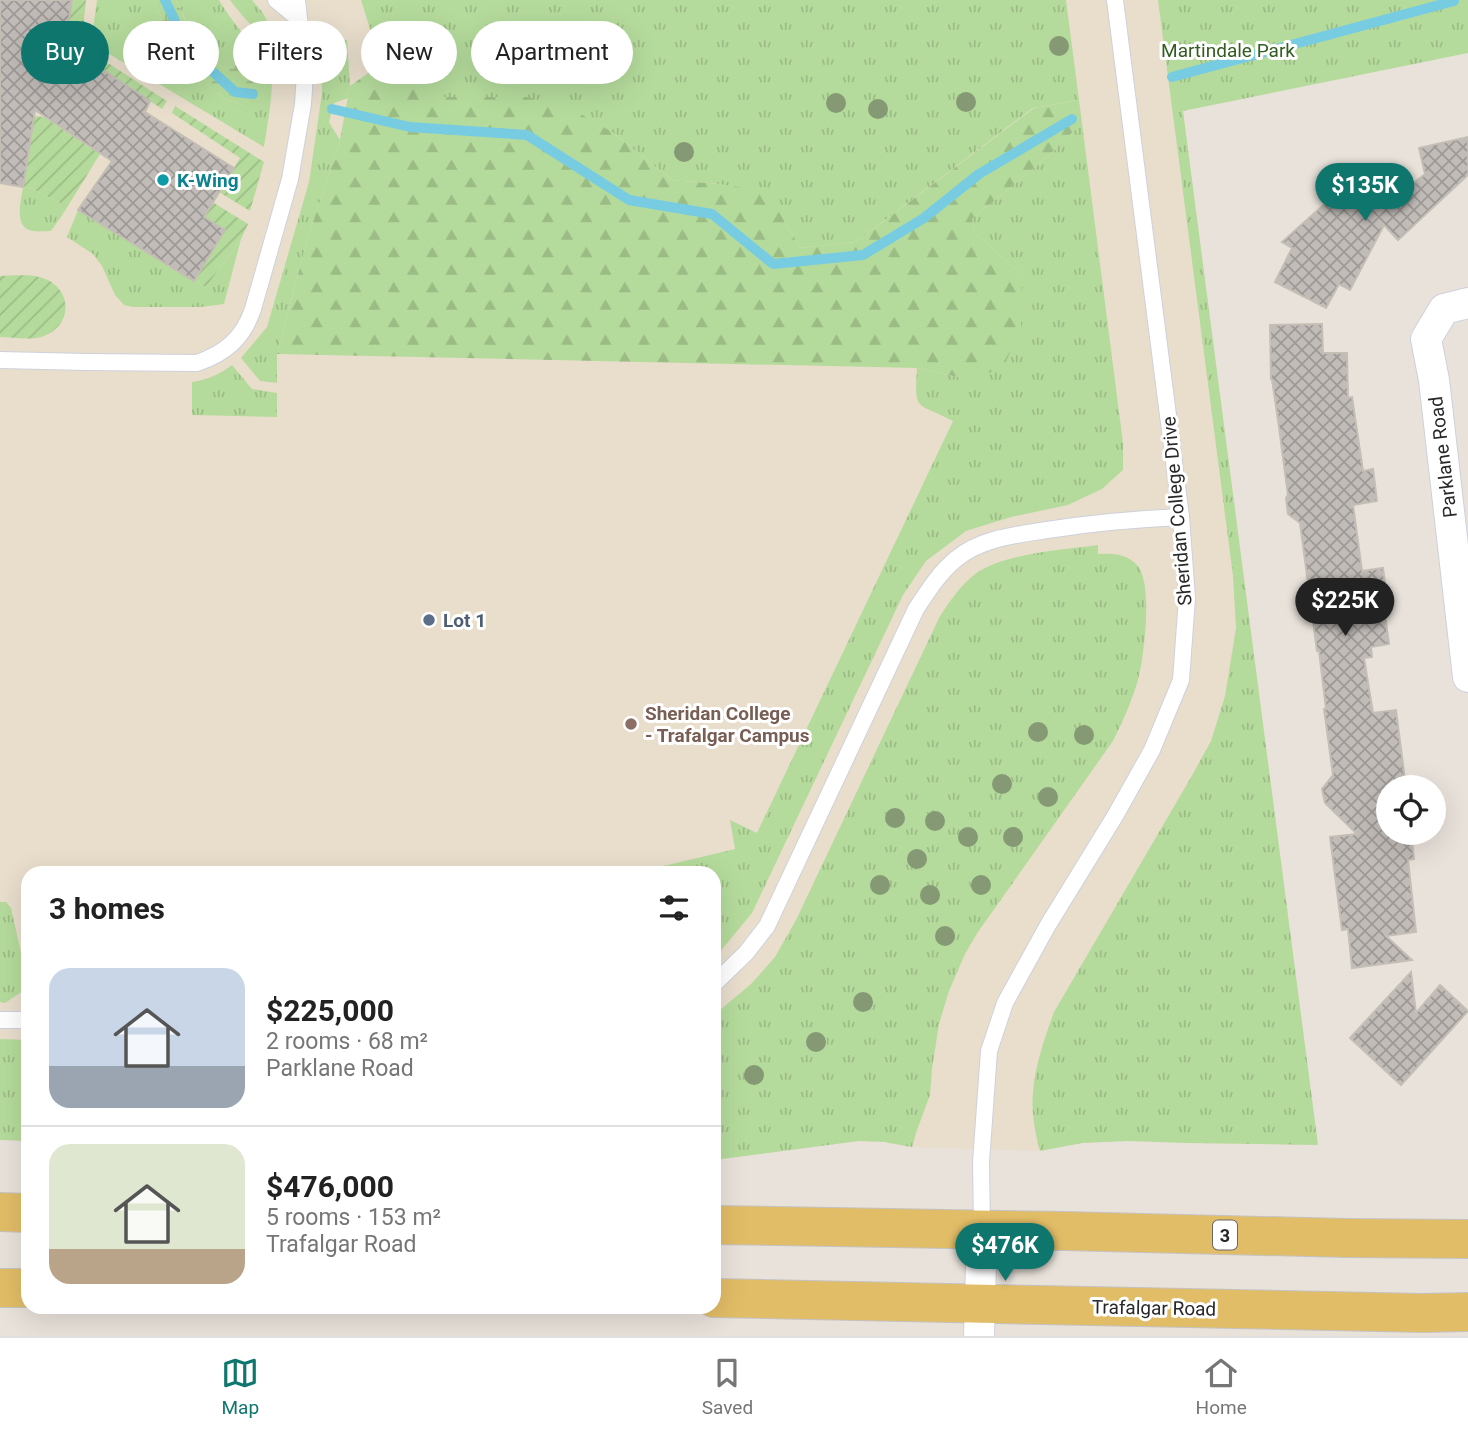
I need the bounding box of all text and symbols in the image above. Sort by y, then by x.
chip: Buy [21,21,109,84]
chip: Rent [123,21,219,84]
chip: Filters [233,21,347,84]
chip: New [361,21,457,84]
chip: Apartment [471,21,633,84]
park label: Martindale Park [1161,39,1295,62]
pin: $135K [1316,164,1414,223]
place label: K-Wing [177,169,239,192]
marker: K-Wing [155,172,171,188]
text: $135K [1331,172,1399,199]
street label: Parklane Road [1424,395,1462,519]
street label: Sheridan College Drive [1157,415,1197,607]
pin: $225K [1296,578,1394,638]
text: $225K [1311,587,1379,614]
place label: Lot 1 [443,609,486,632]
marker: Lot 1 [421,612,437,628]
place label: Sheridan College - Trafalgar Campus [645,702,810,747]
marker: Sheridan College - Trafalgar Campus [623,716,639,732]
map controls [1376,775,1446,845]
button: locate [1376,775,1446,845]
icon: filters [655,889,693,927]
text: 3 homes [49,891,165,926]
text: $225,000 [266,993,394,1028]
icon: home [105,996,189,1080]
text: 2 rooms · 68 m² [266,1028,428,1055]
text: Parklane Road [266,1055,414,1082]
text: $476,000 [266,1169,394,1204]
icon: home [105,1172,189,1256]
text: 5 rooms · 153 m² [266,1204,441,1231]
road number: 3 [1213,1220,1237,1250]
pin: $476K [956,1224,1054,1283]
text: Trafalgar Road [266,1231,417,1258]
text: $476K [971,1232,1039,1259]
street label: Trafalgar Road [1092,1295,1216,1321]
tab: Map [221,1354,259,1419]
tab: Saved [702,1354,753,1419]
tab: Home [1196,1354,1247,1419]

